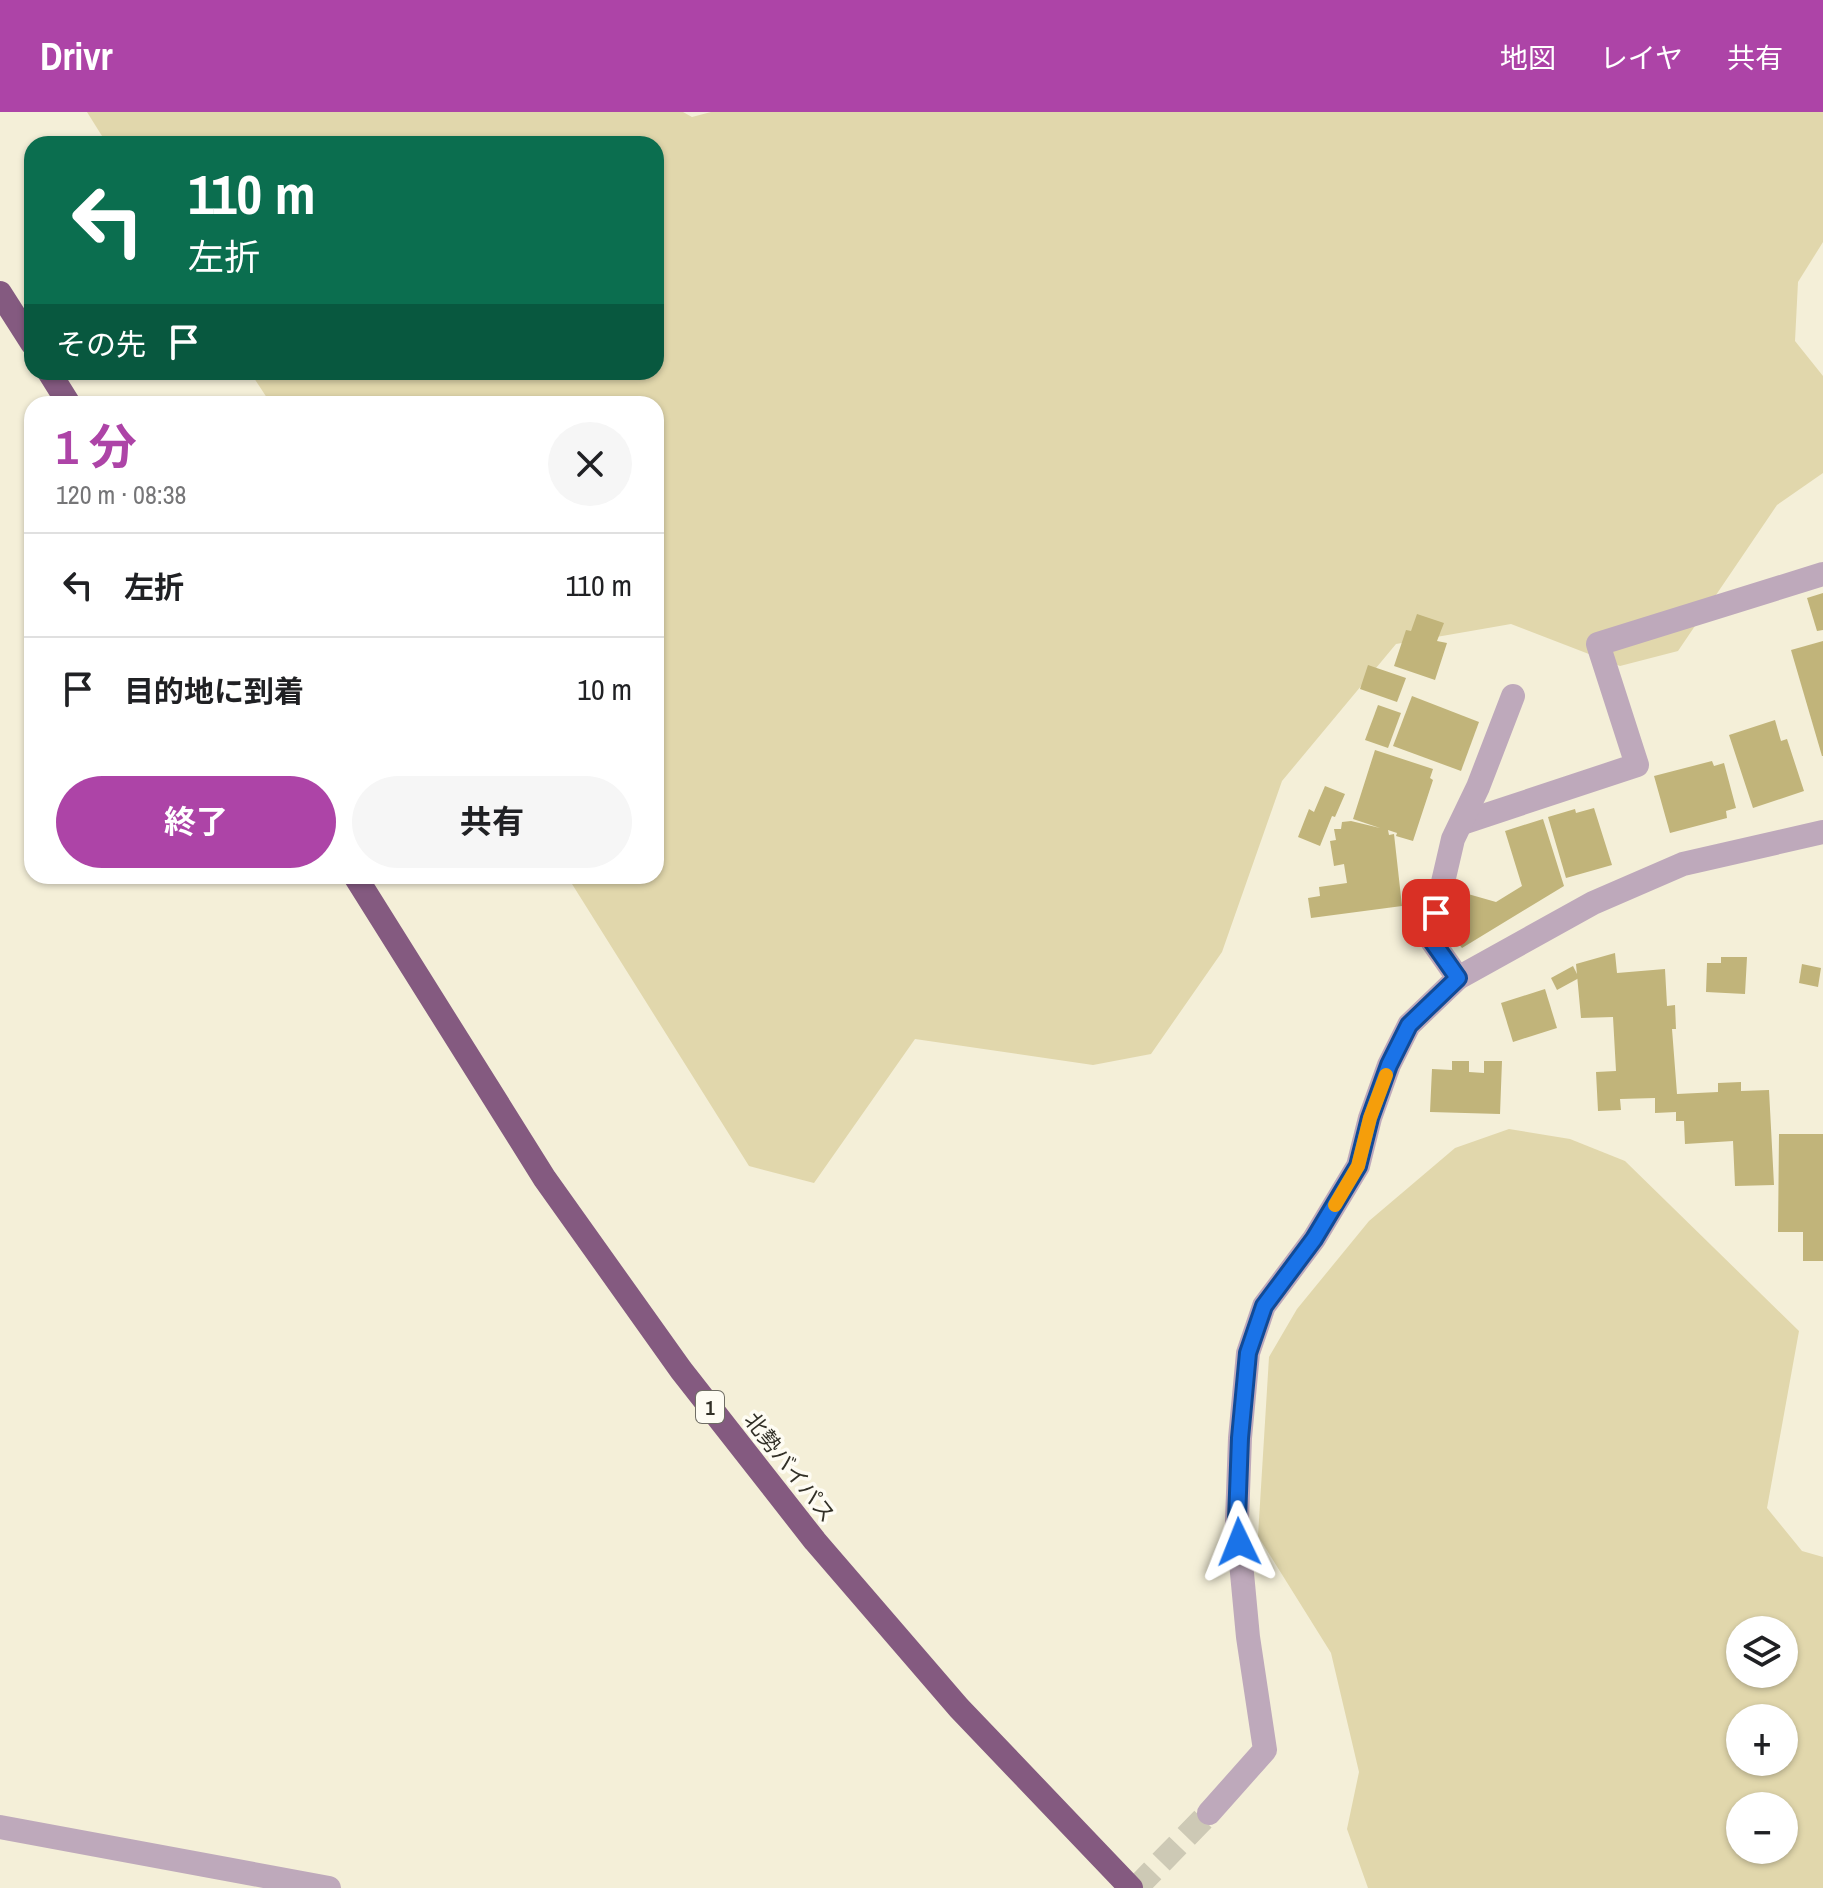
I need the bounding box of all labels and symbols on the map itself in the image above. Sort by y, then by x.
pin [1402,879,1470,947]
road number: 1 [696,1391,724,1423]
street label: 北勢バイパス [738,1406,842,1528]
position arrow [1197,1500,1281,1584]

